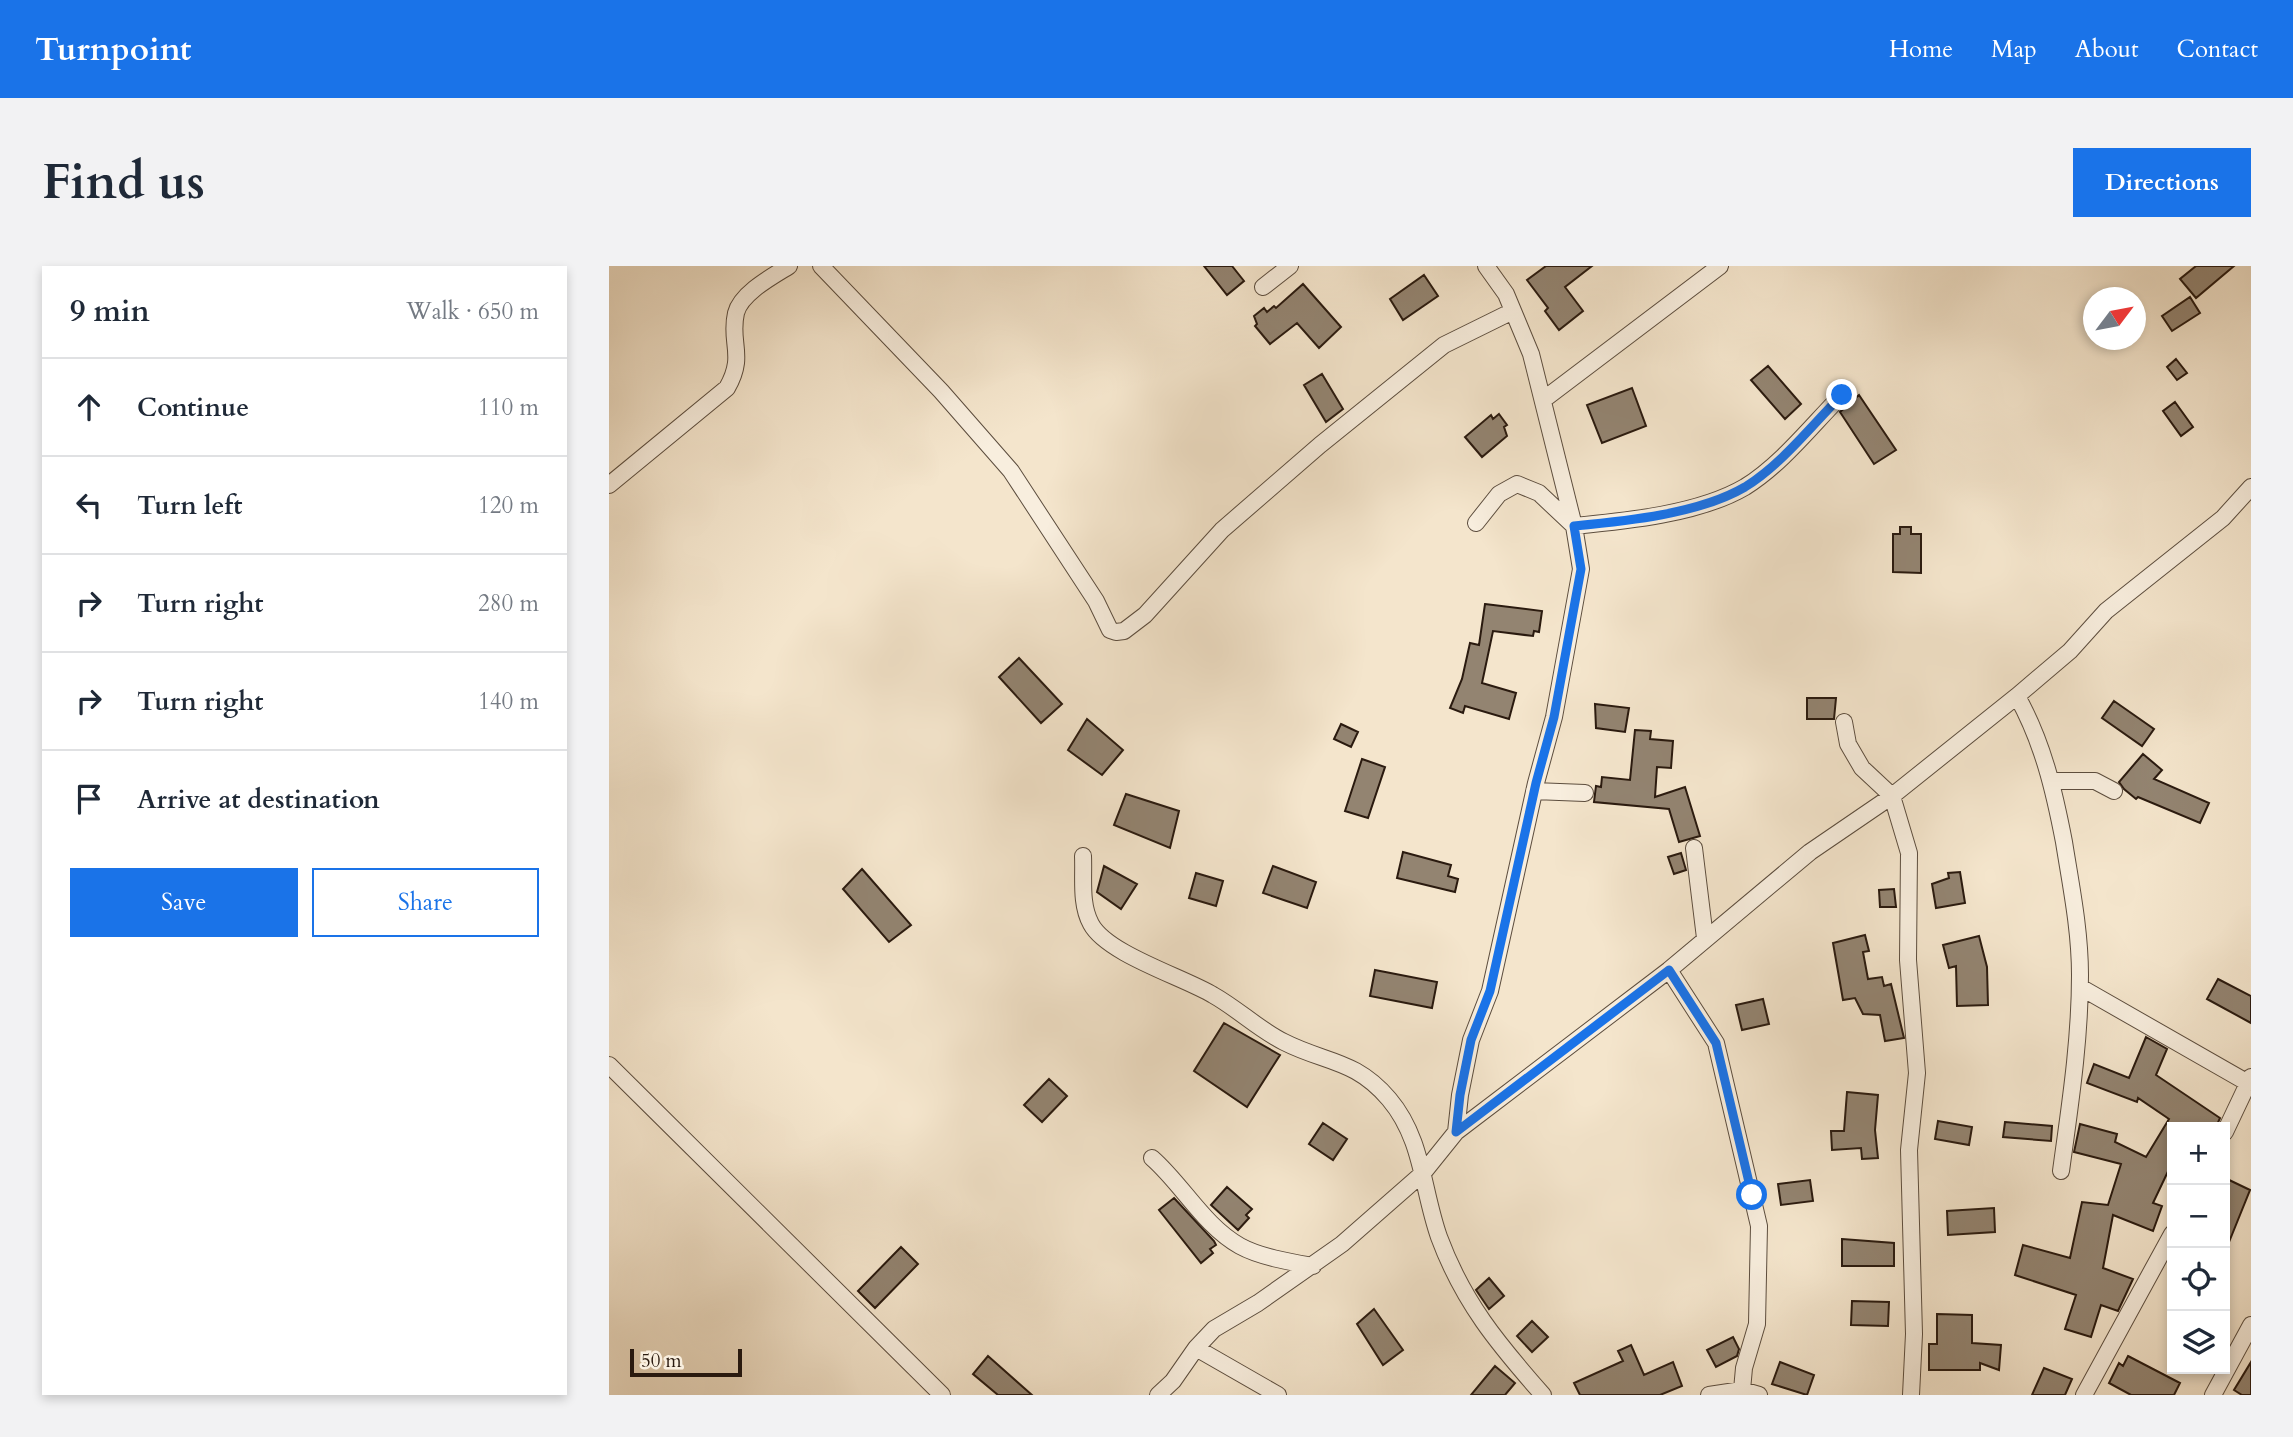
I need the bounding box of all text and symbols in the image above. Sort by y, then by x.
text: Turnpoint [35,27,191,72]
text: Home [1889,33,1953,66]
text: Map [1991,33,2037,66]
text: About [2075,33,2139,66]
text: Contact [2177,33,2258,66]
button: Directions [2073,148,2251,217]
text: Find us [42,149,205,216]
north arrow [2083,287,2146,350]
text: 9 min [70,291,150,332]
text: Walk · 650 m [406,296,539,327]
route end [1826,379,1857,410]
icon: ahead [70,388,108,426]
text: Continue [137,390,249,425]
text: 110 m [478,392,539,423]
icon: left [70,486,108,524]
text: Turn left [137,488,242,523]
text: 120 m [478,490,539,521]
icon: right [70,584,108,622]
text: Turn right [137,586,264,621]
text: 280 m [478,588,539,619]
icon: right [70,682,108,720]
text: Turn right [137,684,264,719]
text: 140 m [478,686,539,717]
icon: arrive [70,780,108,818]
text: Arrive at destination [137,782,380,817]
button: Save [70,868,298,937]
button: Share [312,868,539,937]
map controls [2167,1122,2230,1374]
button: + [2167,1122,2230,1185]
route start [1736,1179,1767,1210]
button: − [2167,1185,2230,1248]
button: locate [2167,1248,2230,1311]
button: layers [2167,1311,2230,1374]
scale bar [630,1346,742,1378]
text: 50 m [641,1348,682,1374]

